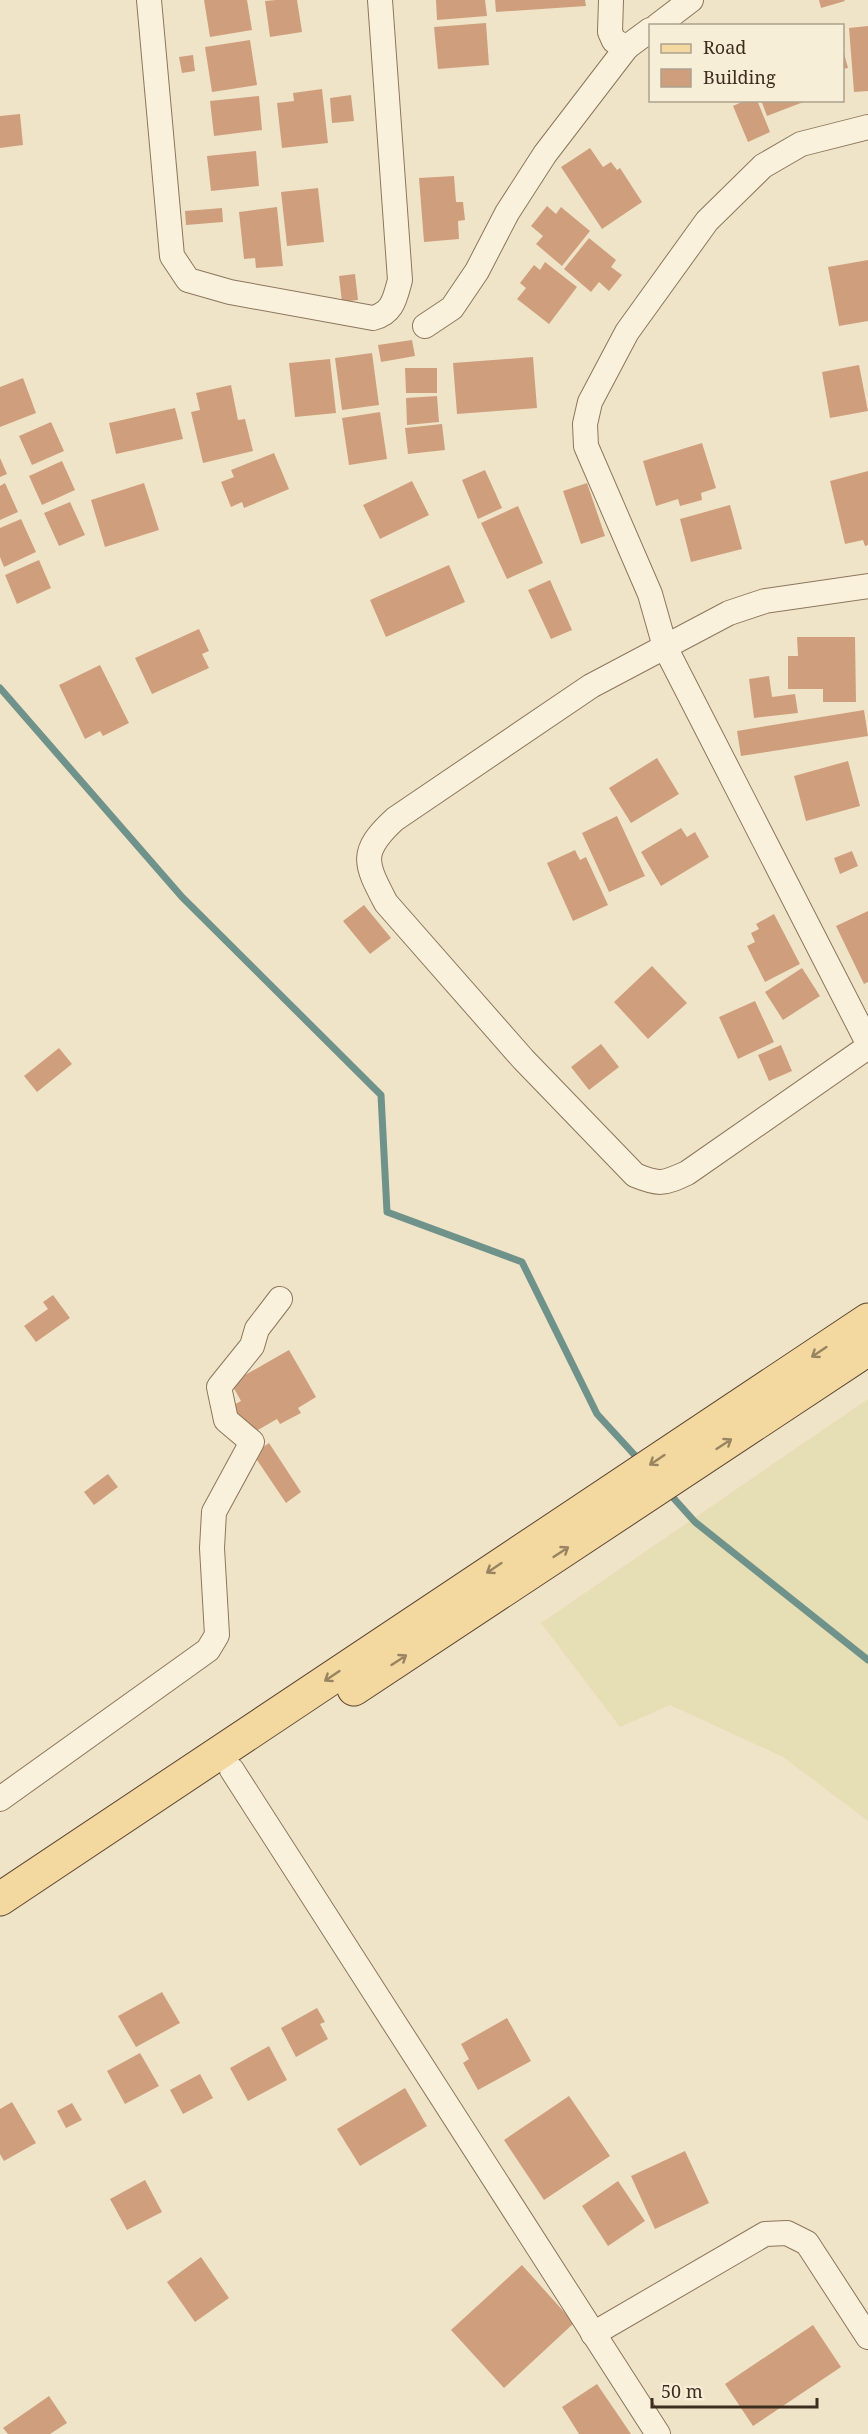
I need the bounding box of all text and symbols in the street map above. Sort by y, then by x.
legend [649,24,844,102]
text: Road [703,35,746,59]
text: Building [703,65,776,89]
one-way arrow [811,1346,828,1359]
one-way arrow [715,1438,732,1451]
one-way arrow [649,1455,666,1467]
one-way arrow [552,1546,569,1558]
one-way arrow [487,1562,503,1574]
one-way arrow [390,1653,407,1666]
one-way arrow [324,1670,341,1682]
scale bar [652,2371,817,2409]
text: 50 m [661,2379,703,2403]

